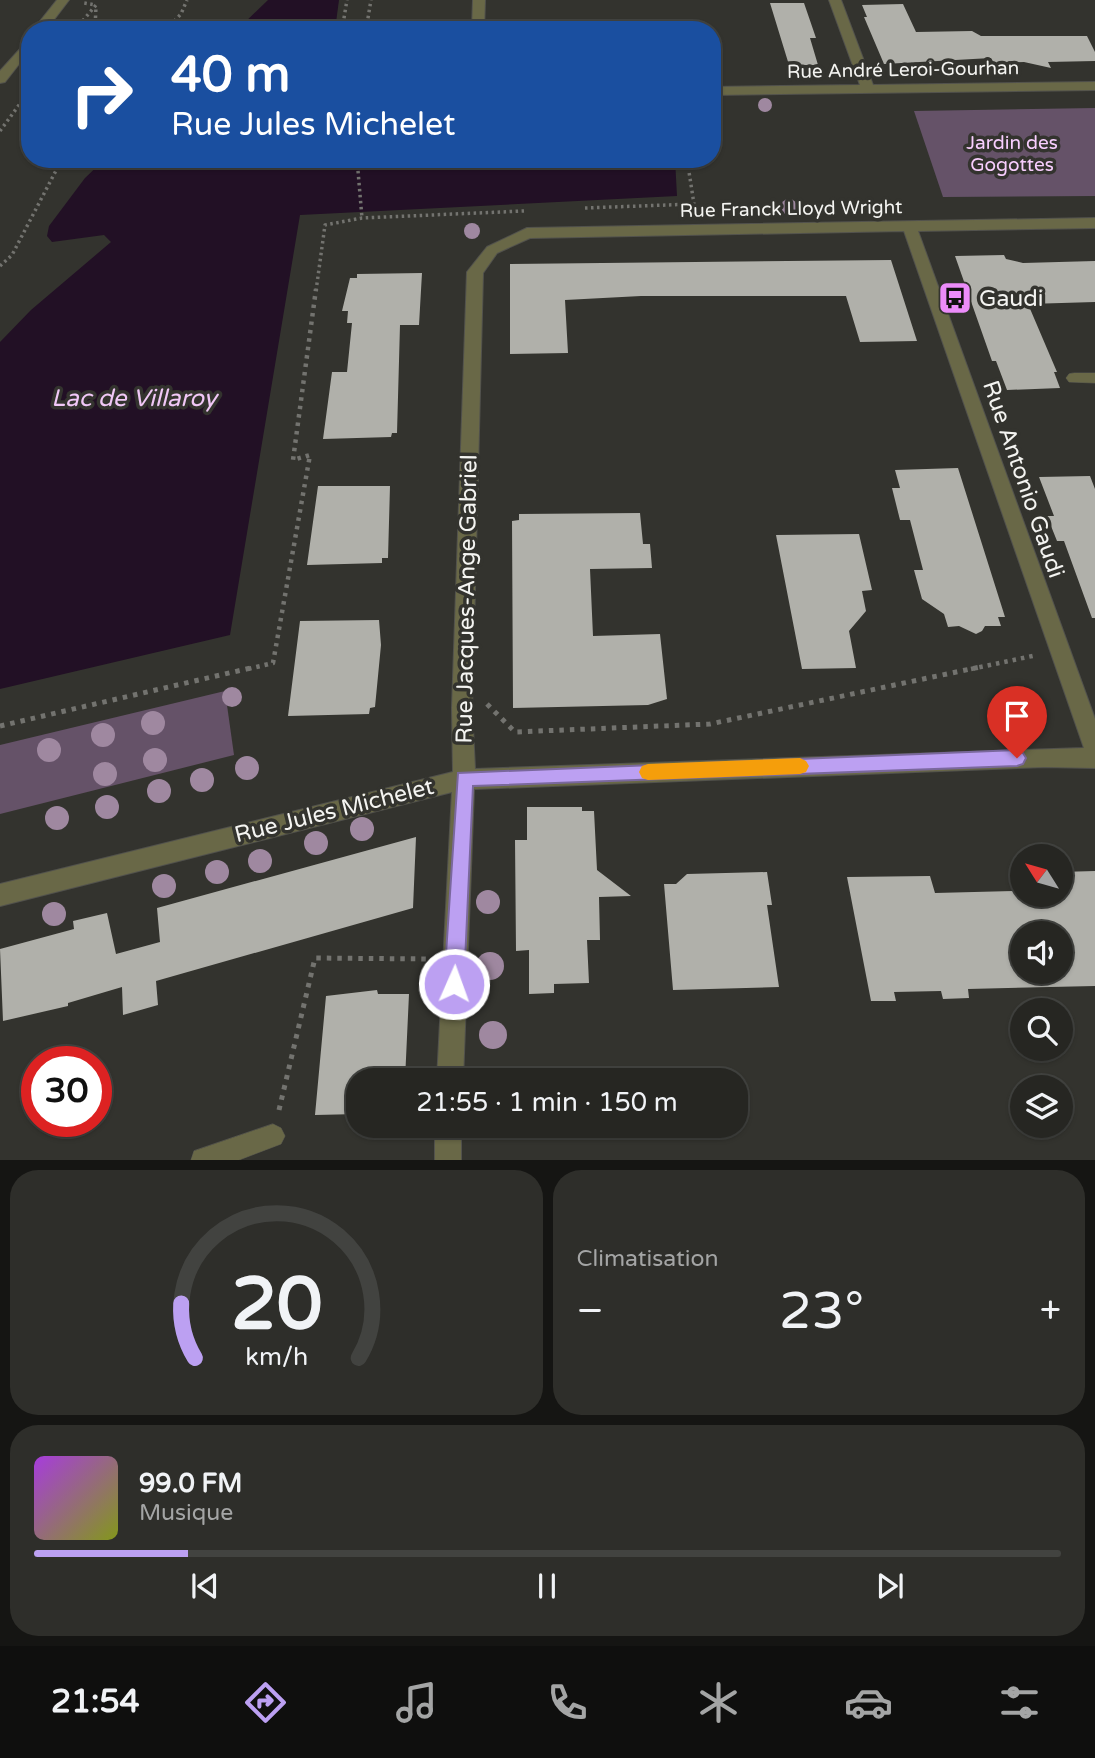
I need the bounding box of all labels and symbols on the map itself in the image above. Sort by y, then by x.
street label: Rue André Leroi-Gourhan [787,57,1019,83]
park label: Jardin des Gogottes [966,132,1058,176]
street label: Rue Franck Lloyd Wright [679,196,903,222]
bus stop icon: Gaudi [936,279,974,317]
place label: Gaudi [979,285,1044,313]
street label: Rue Antonio Gaudi [976,377,1070,582]
water label: Lac de Villaroy [51,384,220,413]
street label: Rue Jacques-Ange Gabriel [450,454,484,744]
pin [987,686,1047,758]
street label: Rue Jules Michelet [232,773,437,849]
north arrow [1010,844,1073,906]
position arrow [417,947,491,1021]
speed limit sign: 30 [21,1046,112,1137]

